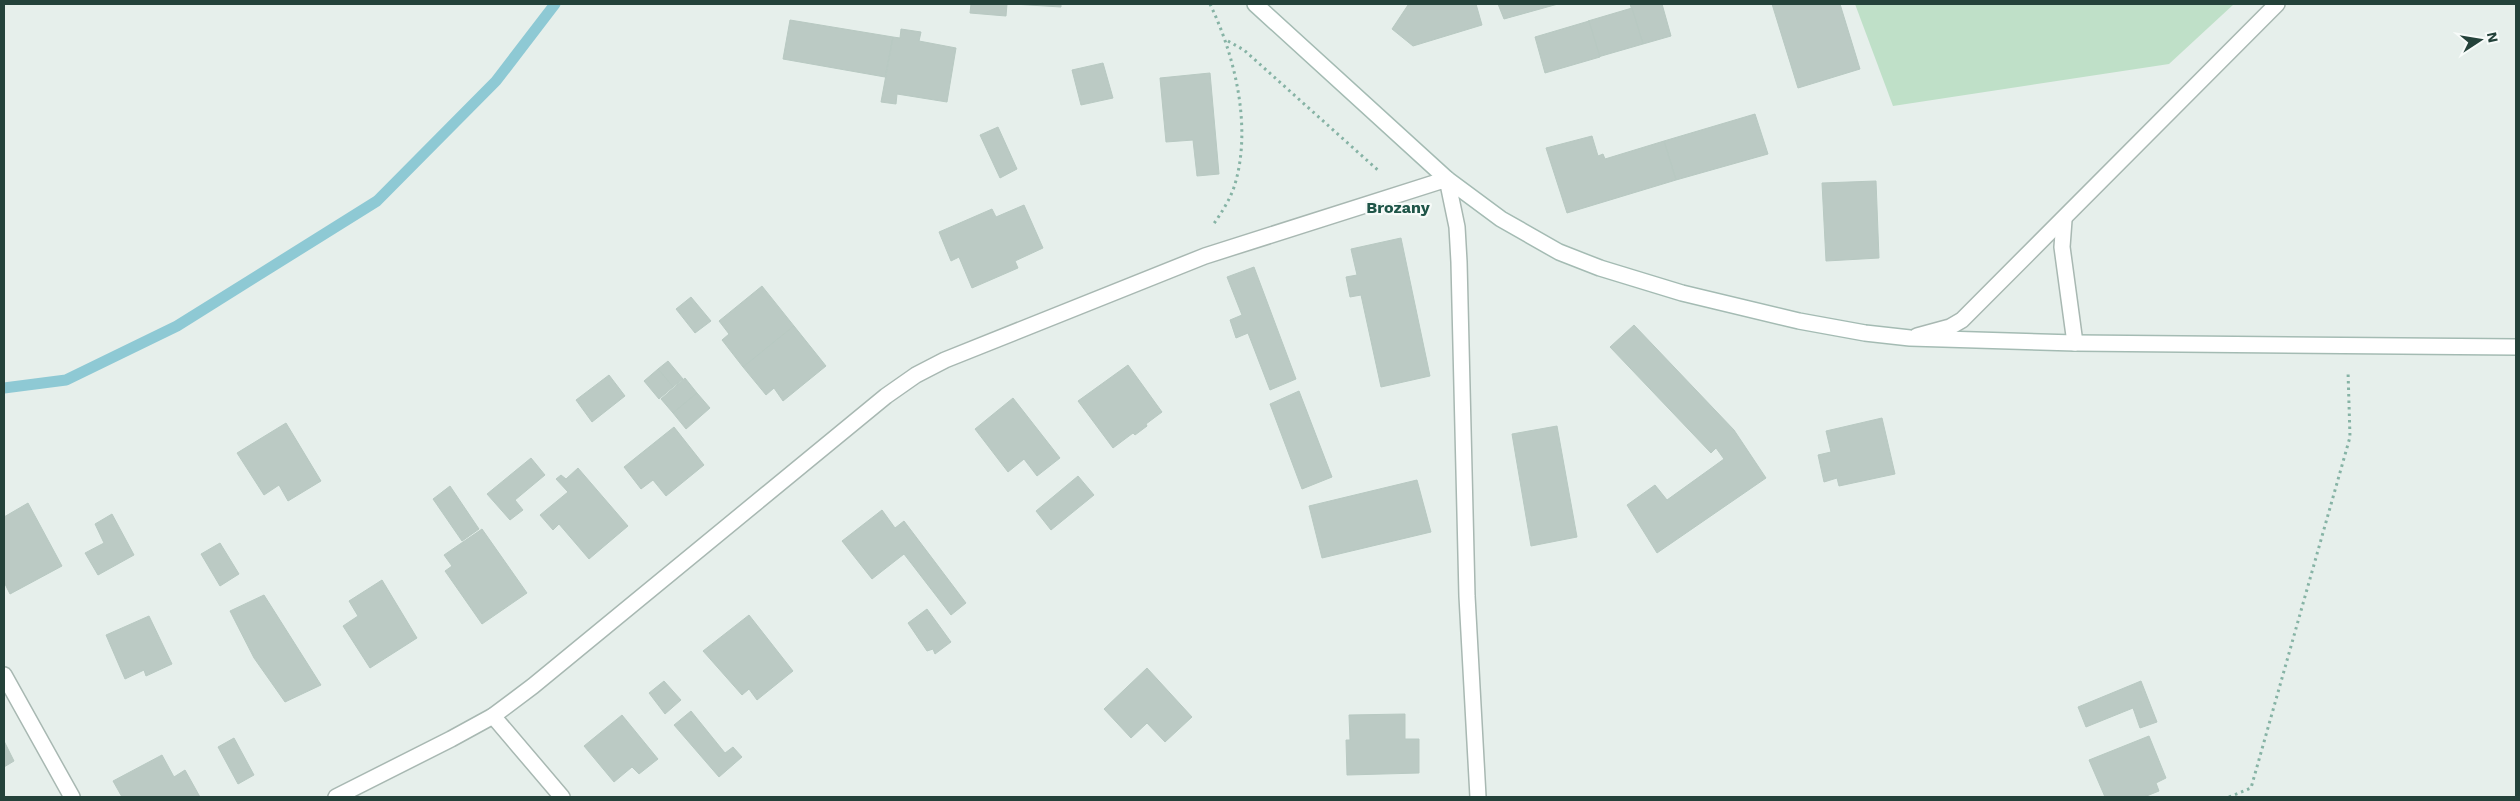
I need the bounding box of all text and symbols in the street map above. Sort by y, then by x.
north arrow [2455,15,2505,65]
text: N [2484,31,2502,44]
district label: Brozany [1366,198,1431,217]

